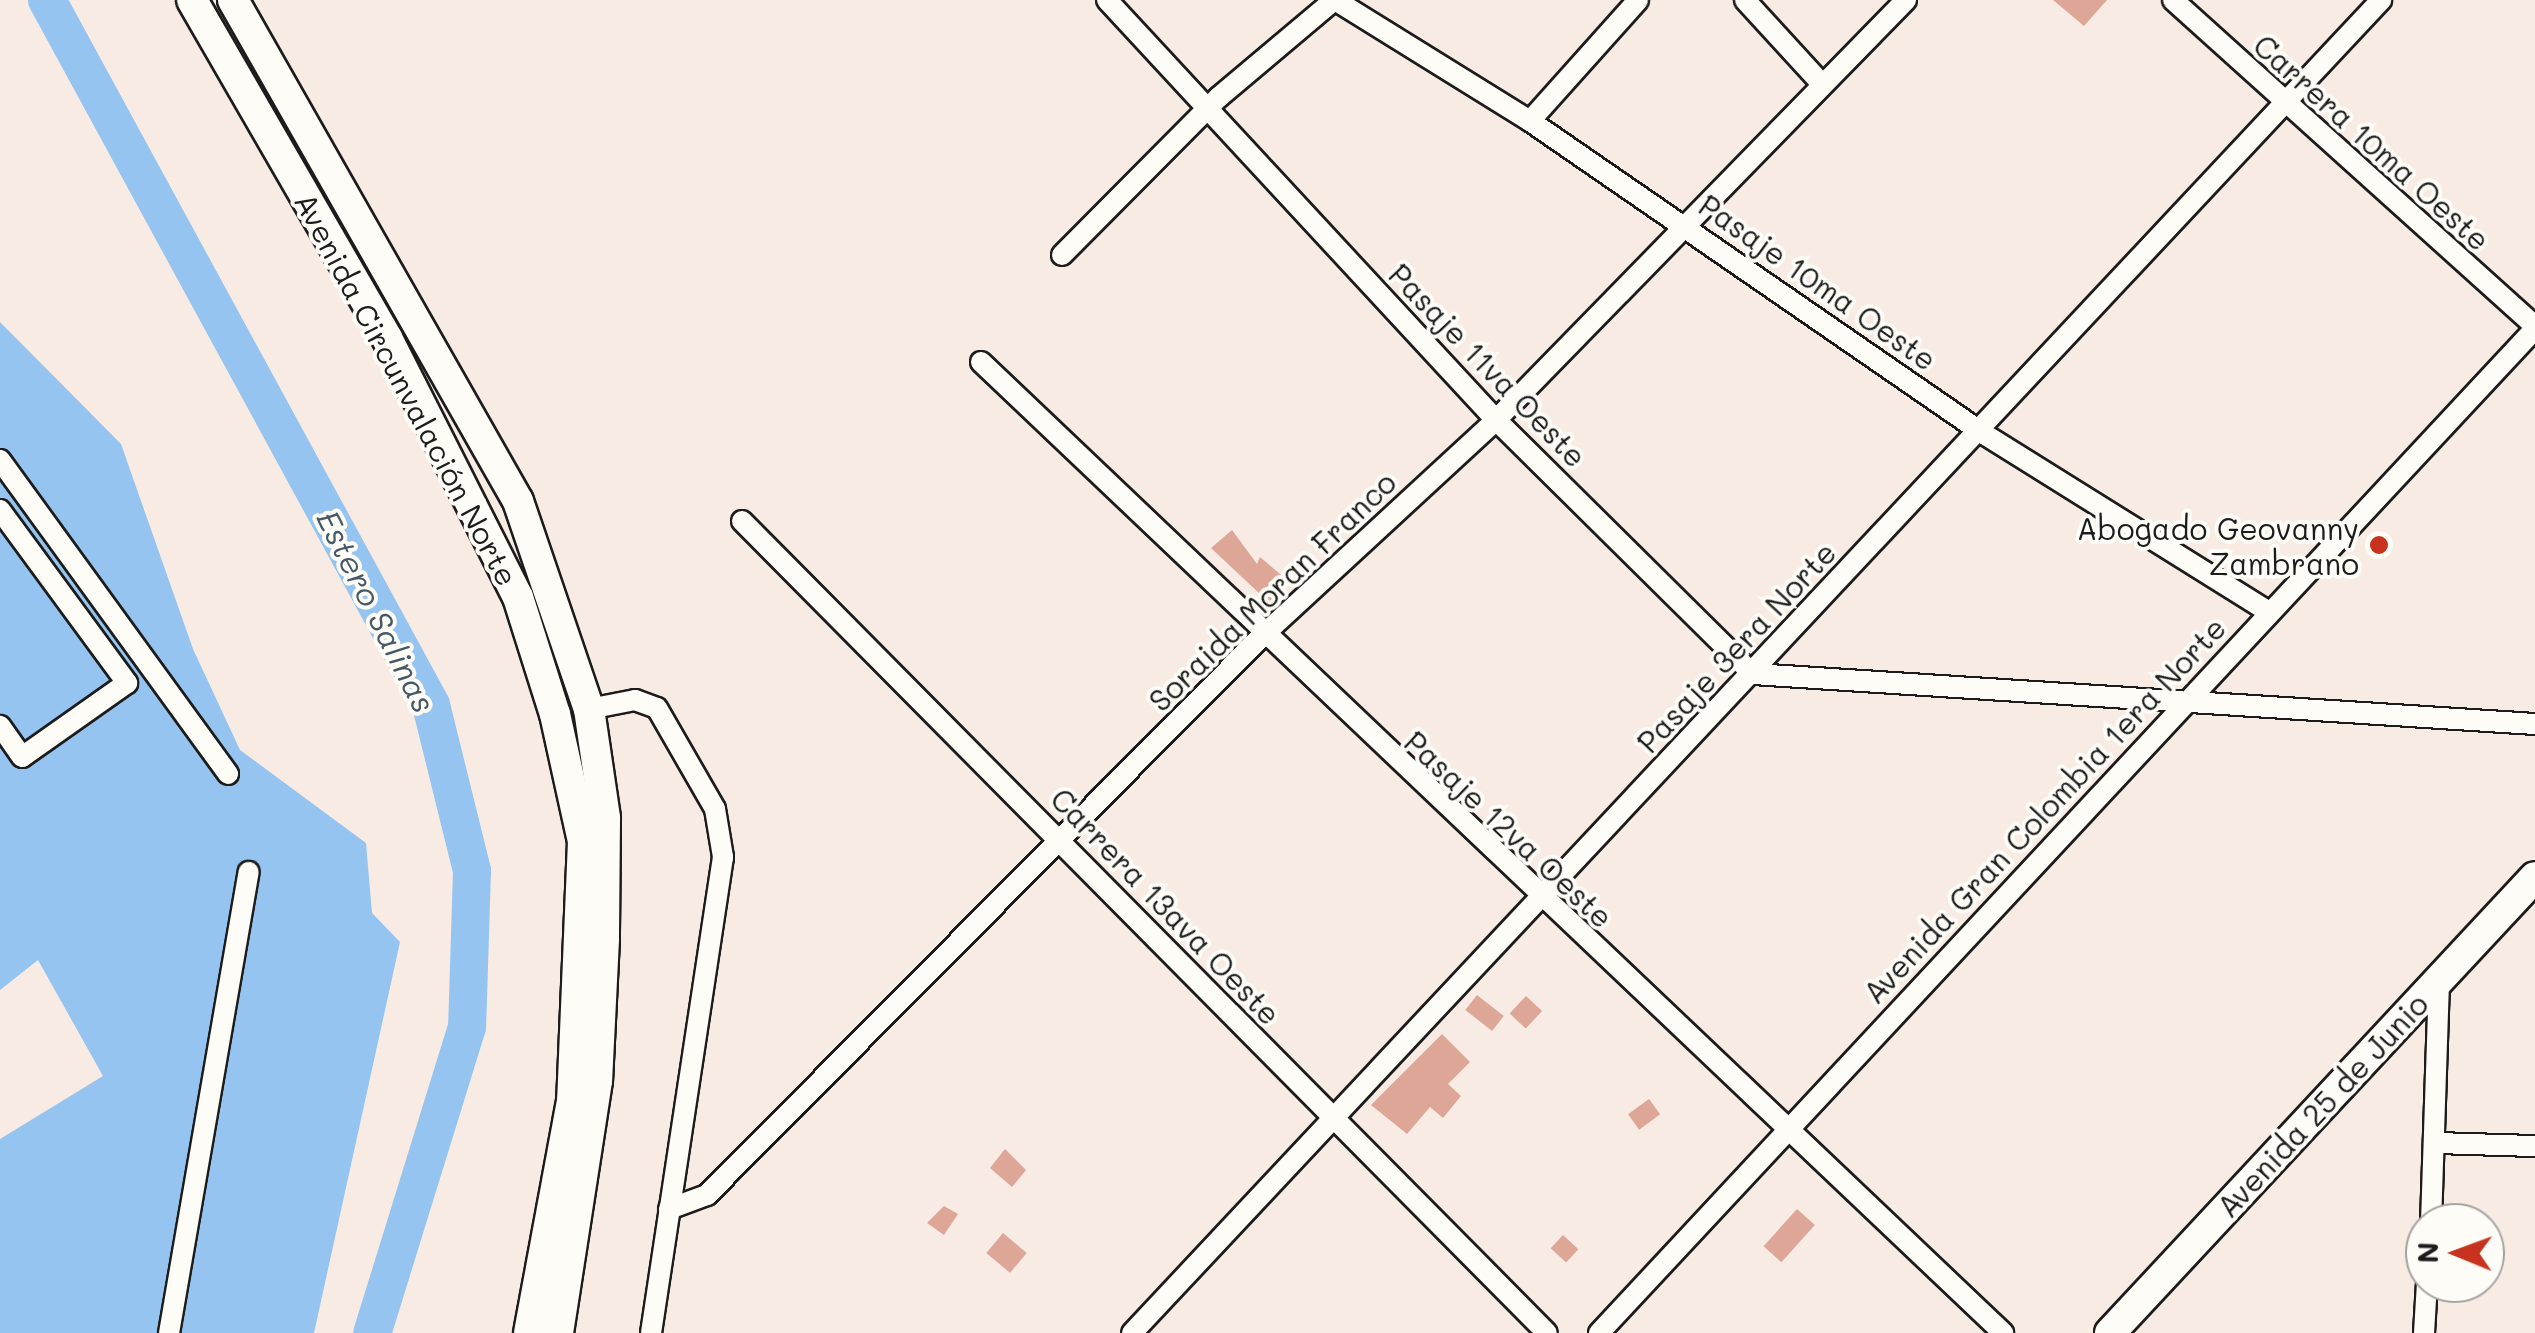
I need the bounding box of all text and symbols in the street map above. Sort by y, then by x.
street label: Carrera 10ma Oeste [2247,27,2497,257]
street label: Avenida Circunvalación Norte [288,186,526,592]
street label: Pasaje 10ma Oeste [1692,187,1944,377]
street label: Pasaje 11va Oeste [1382,256,1594,474]
street label: Soraida Moran Franco [1141,464,1403,718]
water label: Estero Salinas [309,503,445,719]
place label: Abogado Geovanny Zambrano [2077,510,2359,580]
street label: Pasaje 3era Norte [1629,534,1843,760]
marker: Abogado Geovanny Zambrano [2368,534,2390,556]
street label: Avenida Gran Colombia 1era Norte [1855,610,2233,1010]
street label: Pasaje 12va Oeste [1397,723,1621,935]
street label: Carrera 13ava Oeste [1044,780,1288,1032]
street label: Avenida 25 de Junio [2209,986,2435,1224]
north arrow [2405,1203,2505,1303]
text: N [2409,1242,2445,1263]

